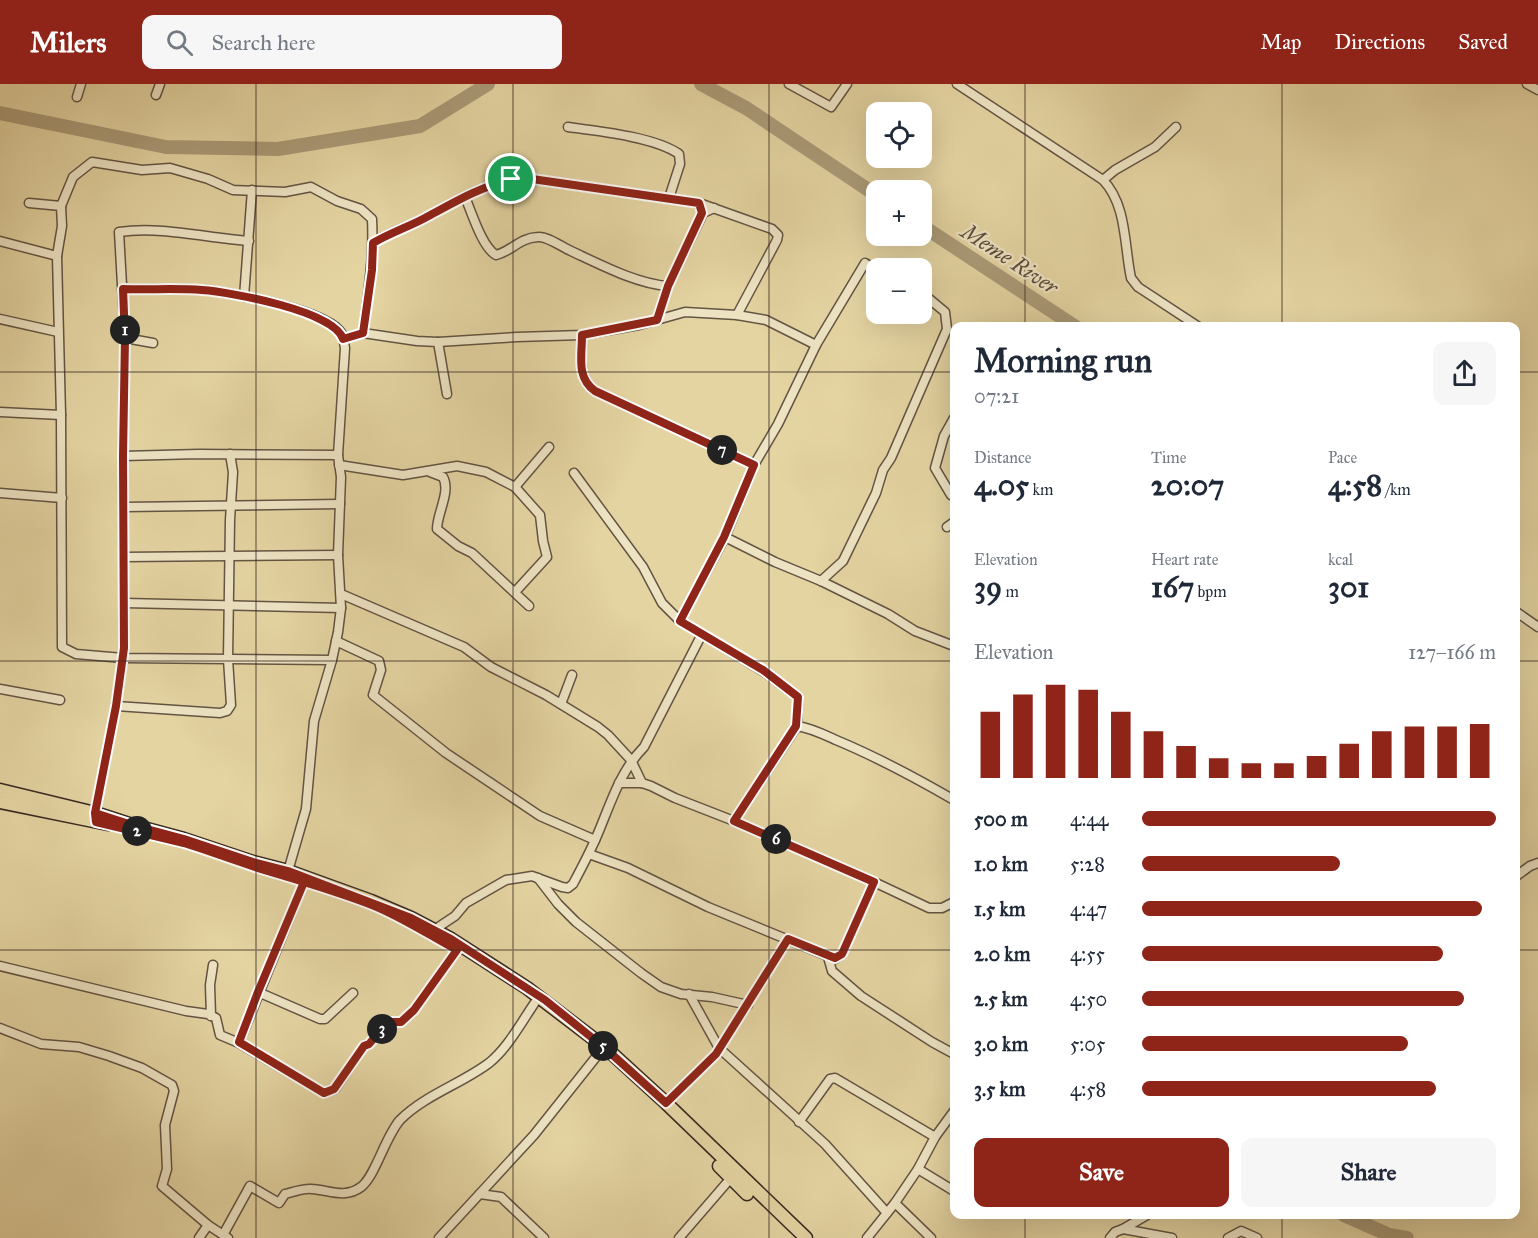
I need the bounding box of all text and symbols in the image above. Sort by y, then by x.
search box [142,15,562,69]
text: Milers [30,25,106,60]
icon: search [163,26,196,59]
text: Search here [211,29,316,56]
text: Map [1261,29,1302,55]
text: Directions [1335,29,1425,55]
text: Saved [1458,29,1508,55]
map controls [866,102,932,324]
button: locate [866,102,932,168]
pin [485,153,536,204]
icon: arrive [494,162,527,195]
button: + [866,180,932,246]
water label: Meme River [955,217,1065,301]
button: − [866,258,932,324]
pin: 1 [110,315,140,345]
text: 1 [122,320,128,339]
text: Morning run [974,341,1152,381]
button: share [1433,342,1496,405]
text: 07:21 [974,384,1019,408]
pin: 7 [707,435,737,465]
text: 7 [718,440,726,459]
text: Distance [974,448,1031,467]
text: Time [1151,448,1186,467]
text: Pace [1328,448,1357,467]
text: 4.05 [974,467,1029,503]
text: 20:07 [1151,467,1224,503]
text: 4:58 [1328,467,1382,503]
text: km [1029,480,1053,499]
text: /km [1382,480,1411,499]
text: Elevation [974,550,1038,569]
text: Heart rate [1151,550,1218,569]
text: kcal [1328,550,1353,569]
text: 39 [974,569,1002,605]
text: 167 [1151,569,1194,605]
text: 301 [1328,569,1369,605]
text: m [1002,582,1019,601]
text: bpm [1194,582,1227,601]
text: Elevation [974,640,1053,664]
text: 127–166 m [1408,640,1496,664]
text: 500 m [974,807,1028,831]
text: 4:44 [1070,807,1108,831]
pin: 2 [122,816,152,846]
text: 2 [133,821,141,840]
pin: 6 [761,824,791,854]
text: 6 [772,829,780,848]
text: 1.0 km [974,852,1028,876]
text: 5:28 [1070,852,1105,876]
text: 1.5 km [974,897,1025,921]
text: 4:47 [1070,897,1107,921]
text: 2.0 km [974,942,1030,966]
text: 4:55 [1070,942,1105,966]
text: 2.5 km [974,987,1028,1011]
text: 4:50 [1070,987,1107,1011]
pin: 3 [367,1014,397,1044]
text: 3 [379,1019,385,1038]
pin: 5 [588,1031,618,1061]
text: 3.0 km [974,1032,1028,1056]
text: 5:05 [1070,1032,1105,1056]
text: 5 [599,1036,607,1055]
text: 3.5 km [974,1077,1026,1101]
text: 4:58 [1070,1077,1106,1101]
button: Save [974,1138,1229,1207]
button: Share [1241,1138,1496,1207]

